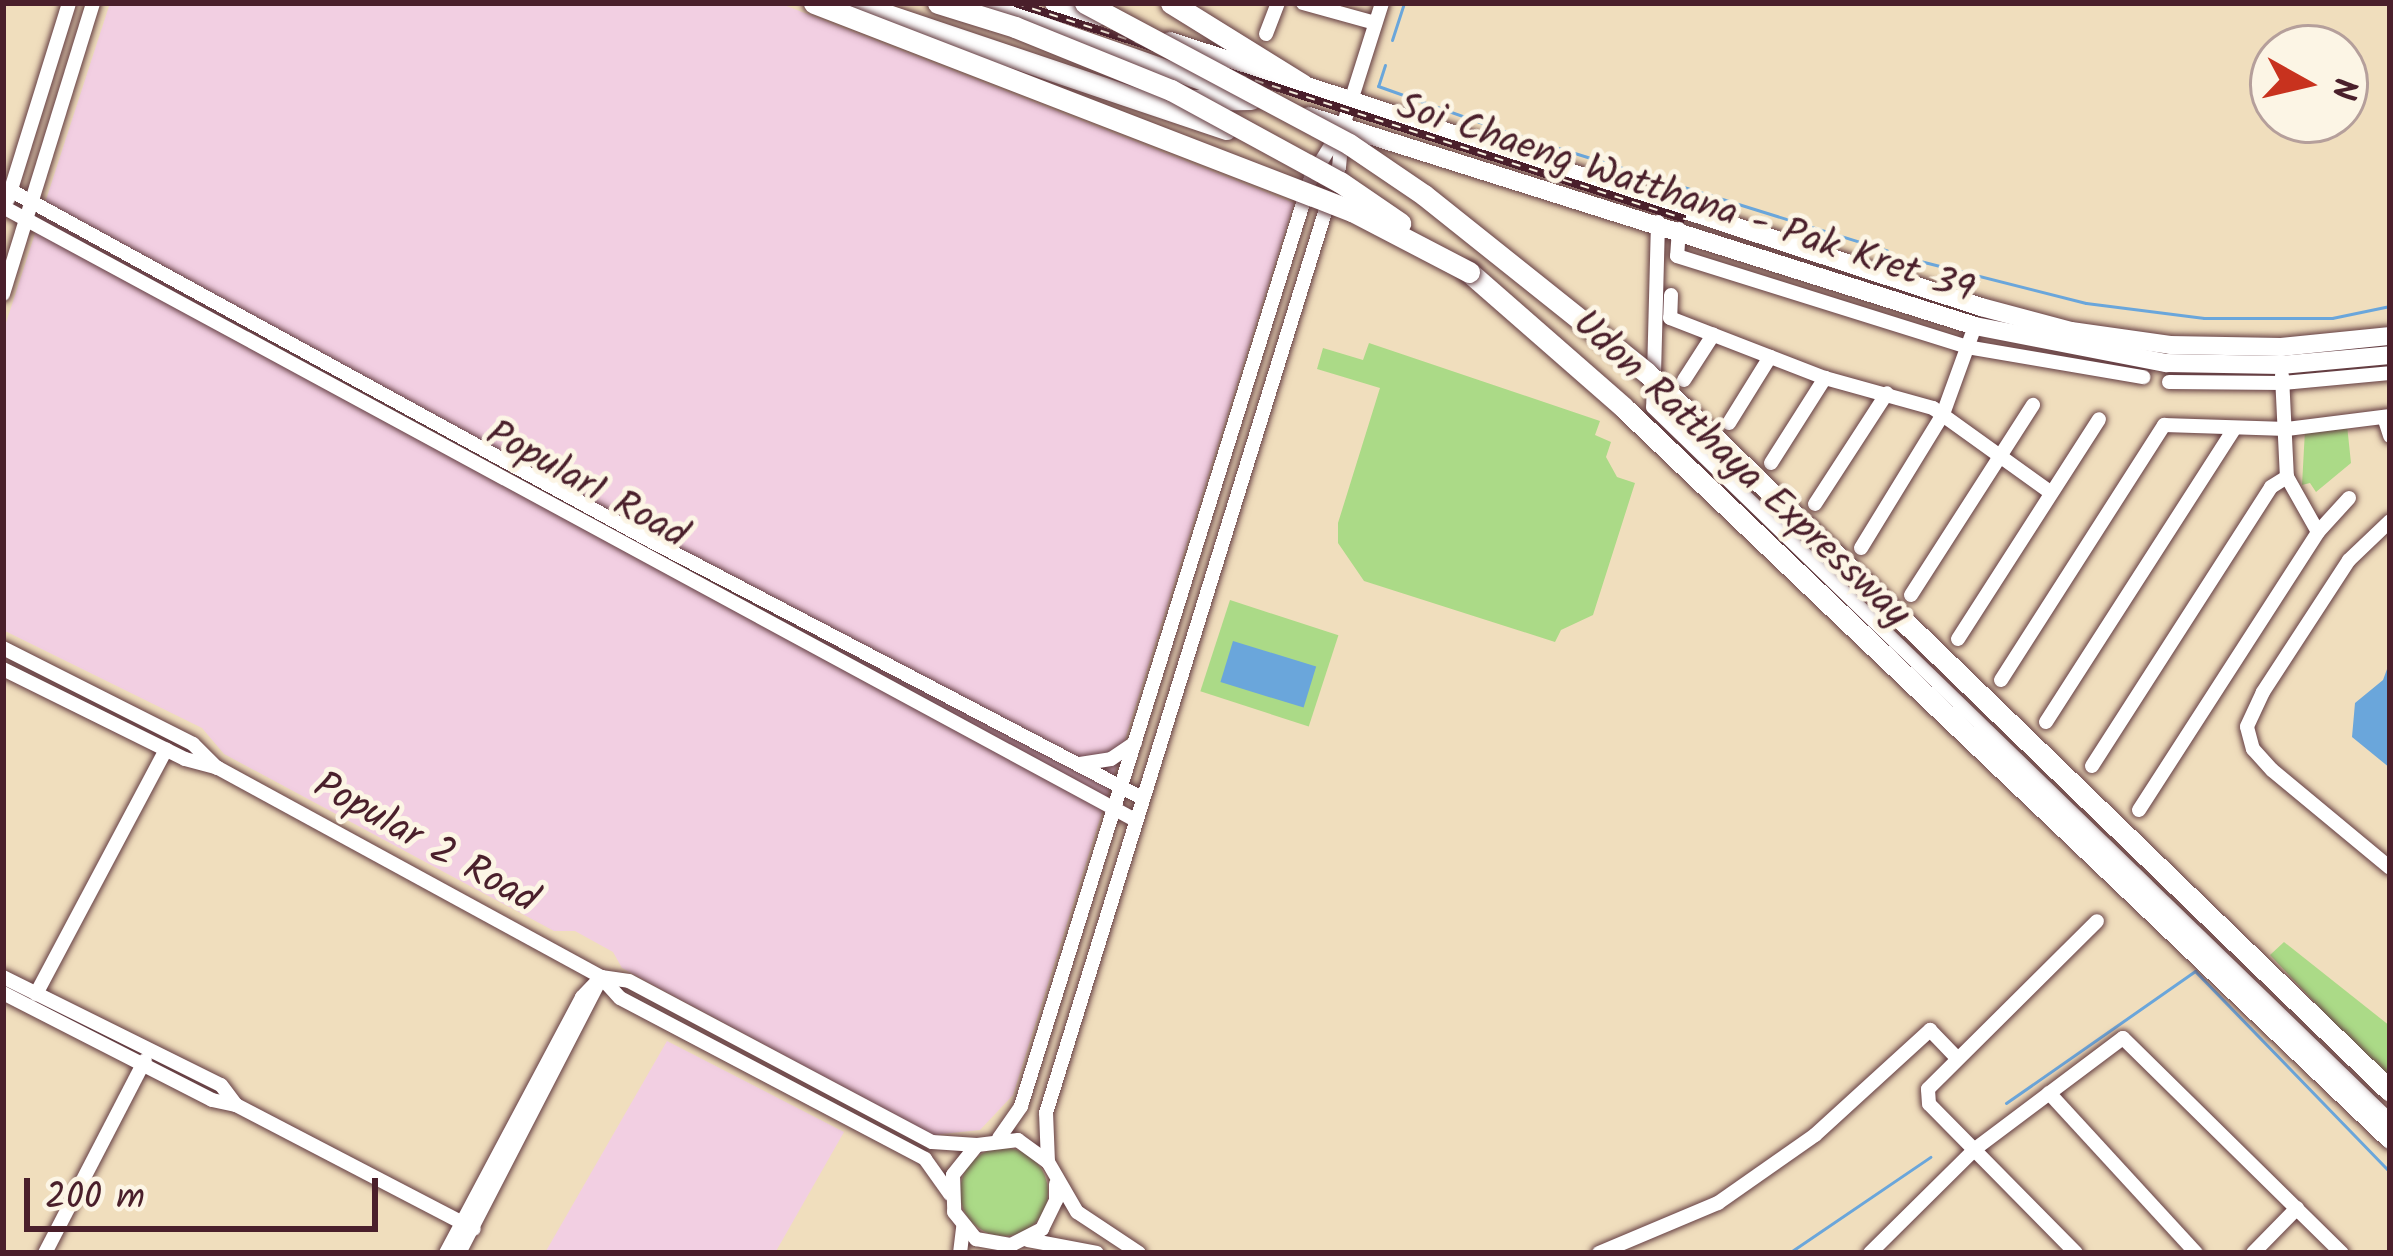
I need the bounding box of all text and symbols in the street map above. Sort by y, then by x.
north arrow [2249,24,2369,144]
text: N [2314,75,2370,103]
street label: Soi Chaeng Watthana - Pak Kret 39 [1391,84,1979,316]
street label: Udon Ratthaya Expressway [1562,301,1918,639]
street label: Popular1 Road [477,411,695,561]
street label: Popular 2 Road [305,763,545,925]
scale bar [30,1154,384,1228]
text: 200 m [45,1170,145,1227]

